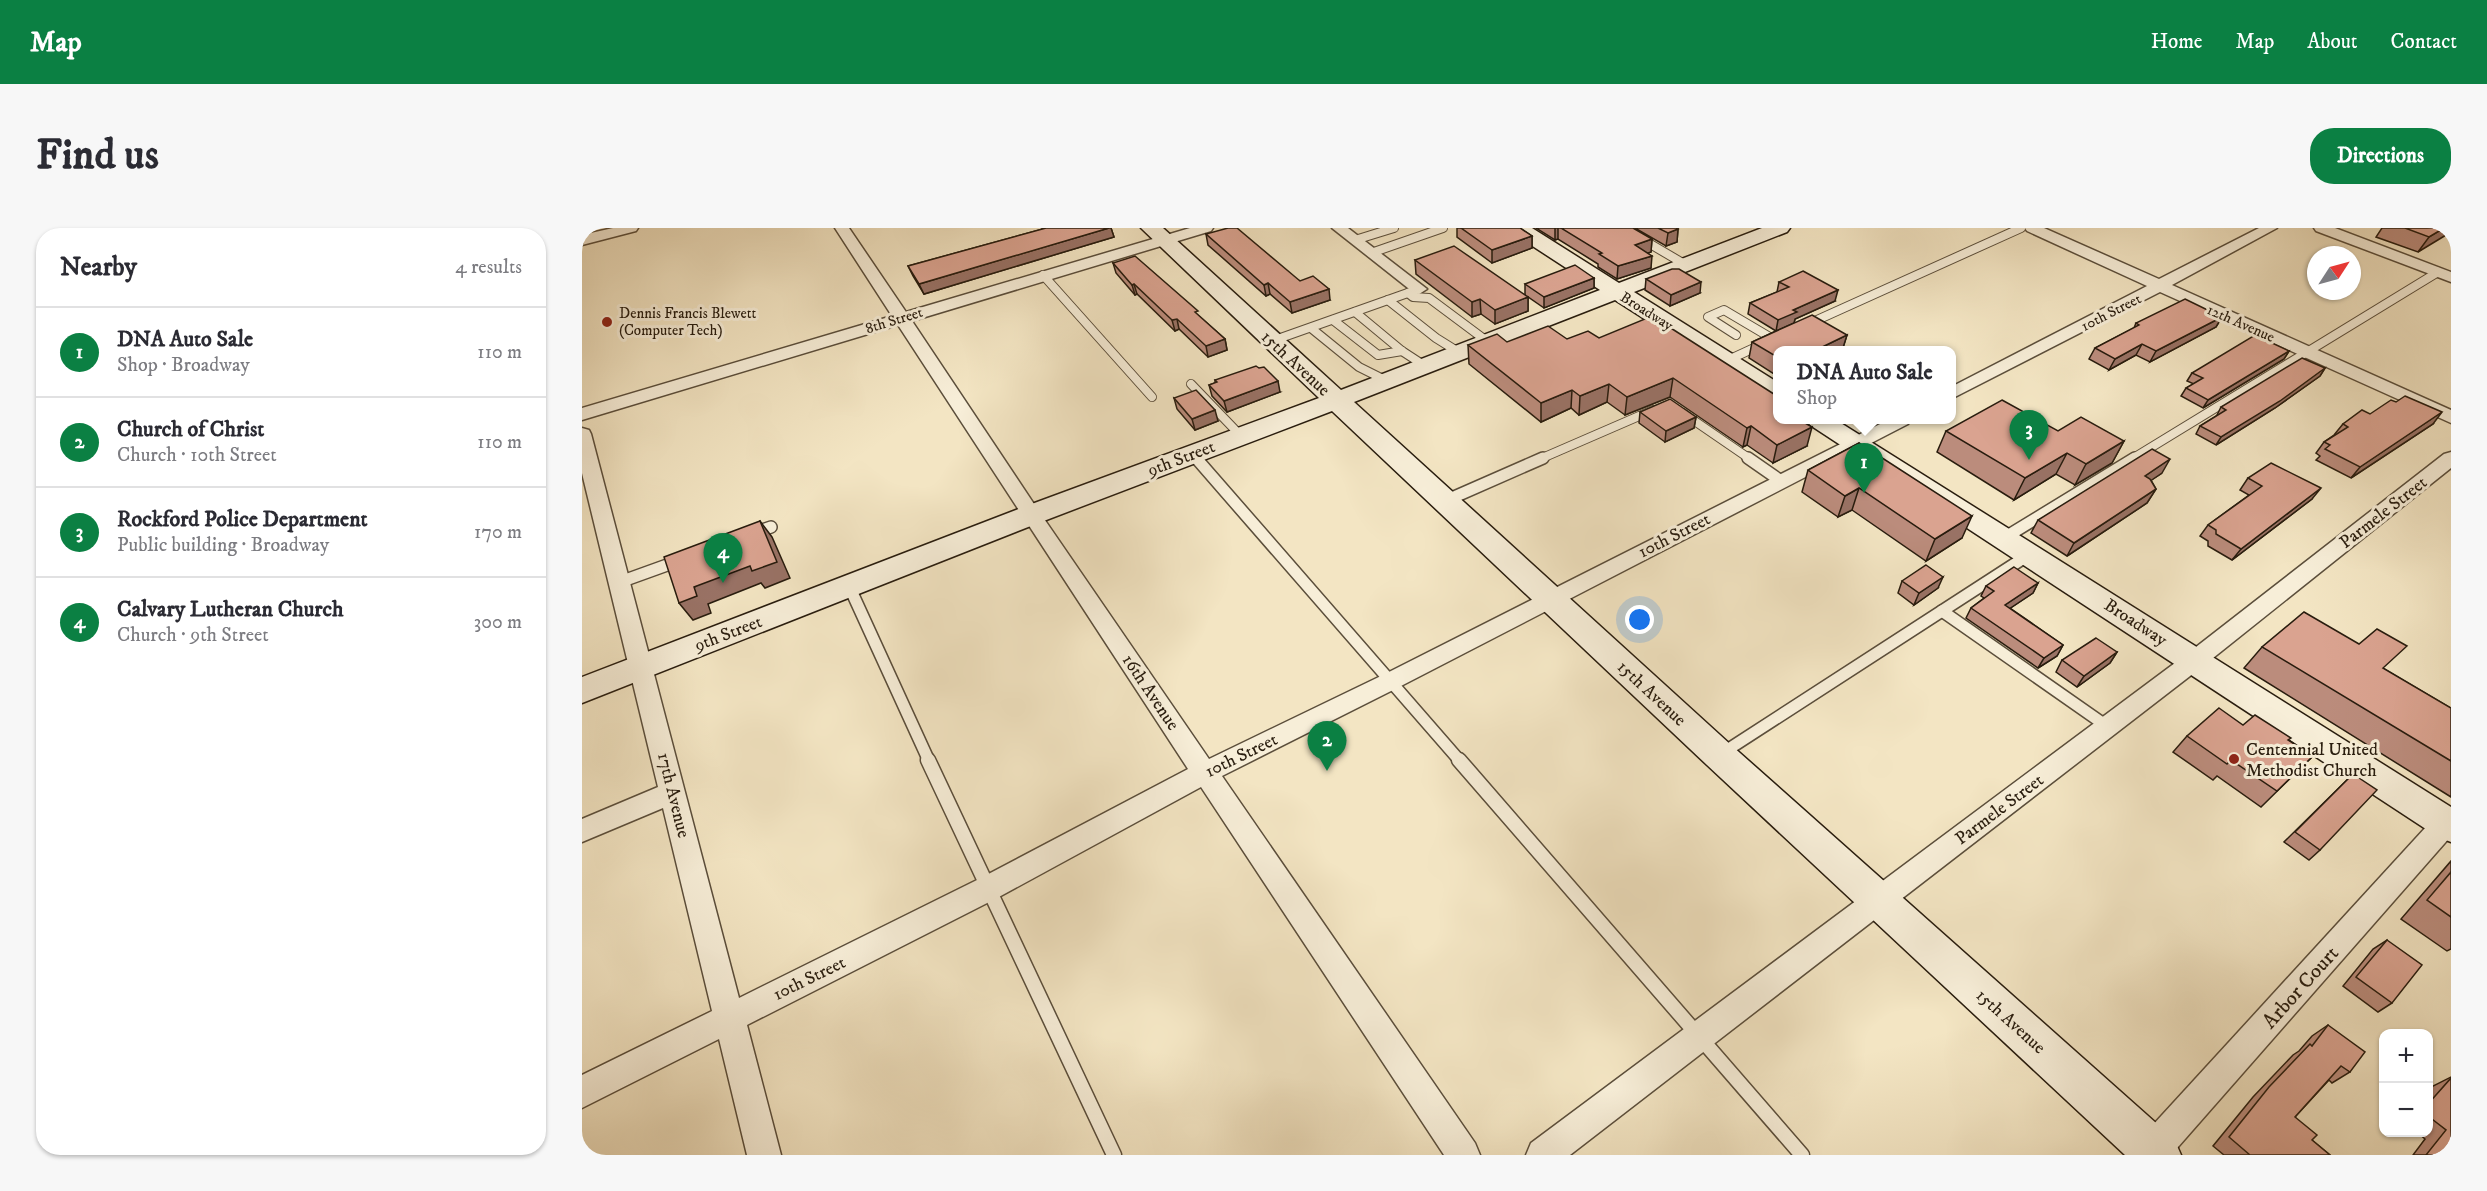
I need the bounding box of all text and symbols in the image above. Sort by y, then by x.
text: Map [30,25,82,60]
text: Home [2151,29,2203,55]
text: Map [2236,29,2274,55]
text: About [2307,29,2358,55]
text: Contact [2391,29,2457,55]
button: Directions [2310,128,2451,184]
text: Find us [36,130,159,182]
north arrow [2307,246,2361,300]
text: Nearby [60,251,137,284]
text: 4 results [455,255,522,280]
street label: Broadway [1617,288,1678,336]
street label: 10th Street [2078,289,2145,336]
street label: 12th Avenue [2204,300,2278,347]
street label: 8th Street [863,303,925,338]
place label: Dennis Francis Blewett (Computer Tech) [619,304,757,340]
marker: Dennis Francis Blewett (Computer Tech) [600,315,614,329]
text: DNA Auto Sale [117,326,253,353]
street label: 15th Avenue [1256,326,1334,401]
text: 1 [76,340,83,365]
text: 110 m [477,340,522,365]
popup [1773,346,1956,424]
text: Shop · Broadway [117,353,250,378]
text: DNA Auto Sale [1796,359,1933,386]
text: Shop [1796,386,1837,411]
pin: 3 [2010,410,2048,460]
text: Church of Christ [117,416,264,443]
text: 2 [75,430,84,455]
text: 110 m [477,430,522,455]
street label: 9th Street [1144,436,1218,482]
text: Church · 10th Street [117,443,277,468]
pin: 1 [1844,444,1884,493]
street label: Parmele Street [2335,472,2432,554]
text: Rockford Police Department [117,506,368,533]
street label: 10th Street [1635,508,1714,563]
text: 3 [76,520,83,545]
text: 170 m [474,520,522,545]
text: Public building · Broadway [117,533,329,558]
pin: 4 [704,534,742,583]
street label: Broadway [2100,594,2172,652]
text: Calvary Lutheran Church [117,596,343,623]
your location [1625,605,1654,634]
text: 4 [74,610,85,635]
text: 300 m [474,610,522,635]
street label: 9th Street [691,611,765,657]
text: Church · 9th Street [117,623,269,648]
street label: 16th Avenue [1117,650,1184,735]
street label: 15th Avenue [1612,656,1690,731]
pin: 2 [1308,722,1346,771]
street label: 10th Street [1202,729,1281,783]
place label: Centennial United Methodist Church [2246,739,2378,782]
street label: 17th Avenue [652,750,694,840]
marker: Centennial United Methodist Church [2227,752,2241,766]
street label: Parmele Street [1951,769,2048,850]
street label: Arbor Court [2257,941,2345,1034]
street label: 10th Street [770,952,849,1006]
street label: 15th Avenue [1971,985,2050,1059]
map controls [2379,1029,2433,1137]
button: + [2379,1029,2433,1083]
button: − [2379,1083,2433,1137]

